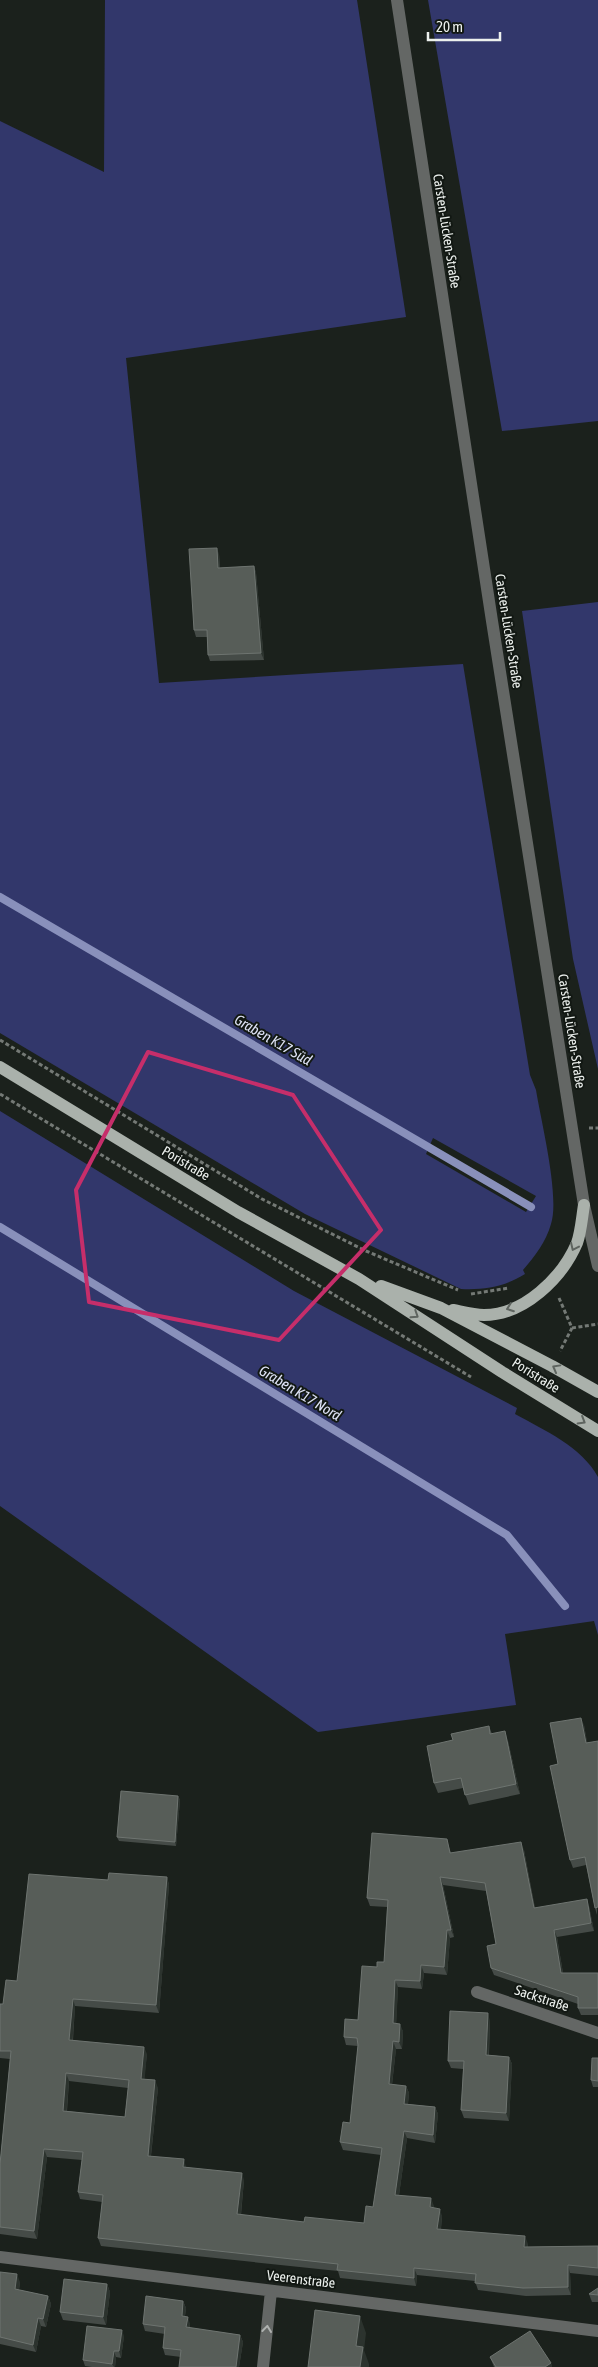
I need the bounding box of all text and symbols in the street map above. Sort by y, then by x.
scale bar [428,10,500,42]
text: 20 m [436,18,463,35]
street label: Carsten-Lücken-Straße [430,173,464,289]
street label: Carsten-Lücken-Straße [492,573,526,689]
street label: Carsten-Lücken-Straße [555,973,589,1089]
water label: Graben K17 Süd [232,1011,315,1069]
street label: Poristraße [159,1143,213,1183]
one-way arrow [570,1242,580,1251]
one-way arrow [506,1302,515,1312]
one-way arrow [409,1309,418,1318]
street label: Poristraße [509,1354,563,1396]
water label: Graben K17 Nord [256,1361,344,1424]
one-way arrow [552,1364,561,1374]
one-way arrow [577,1415,586,1425]
street label: Sackstraße [513,1982,571,2014]
street label: Veerenstraße [266,2267,336,2291]
one-way arrow [261,2325,272,2333]

